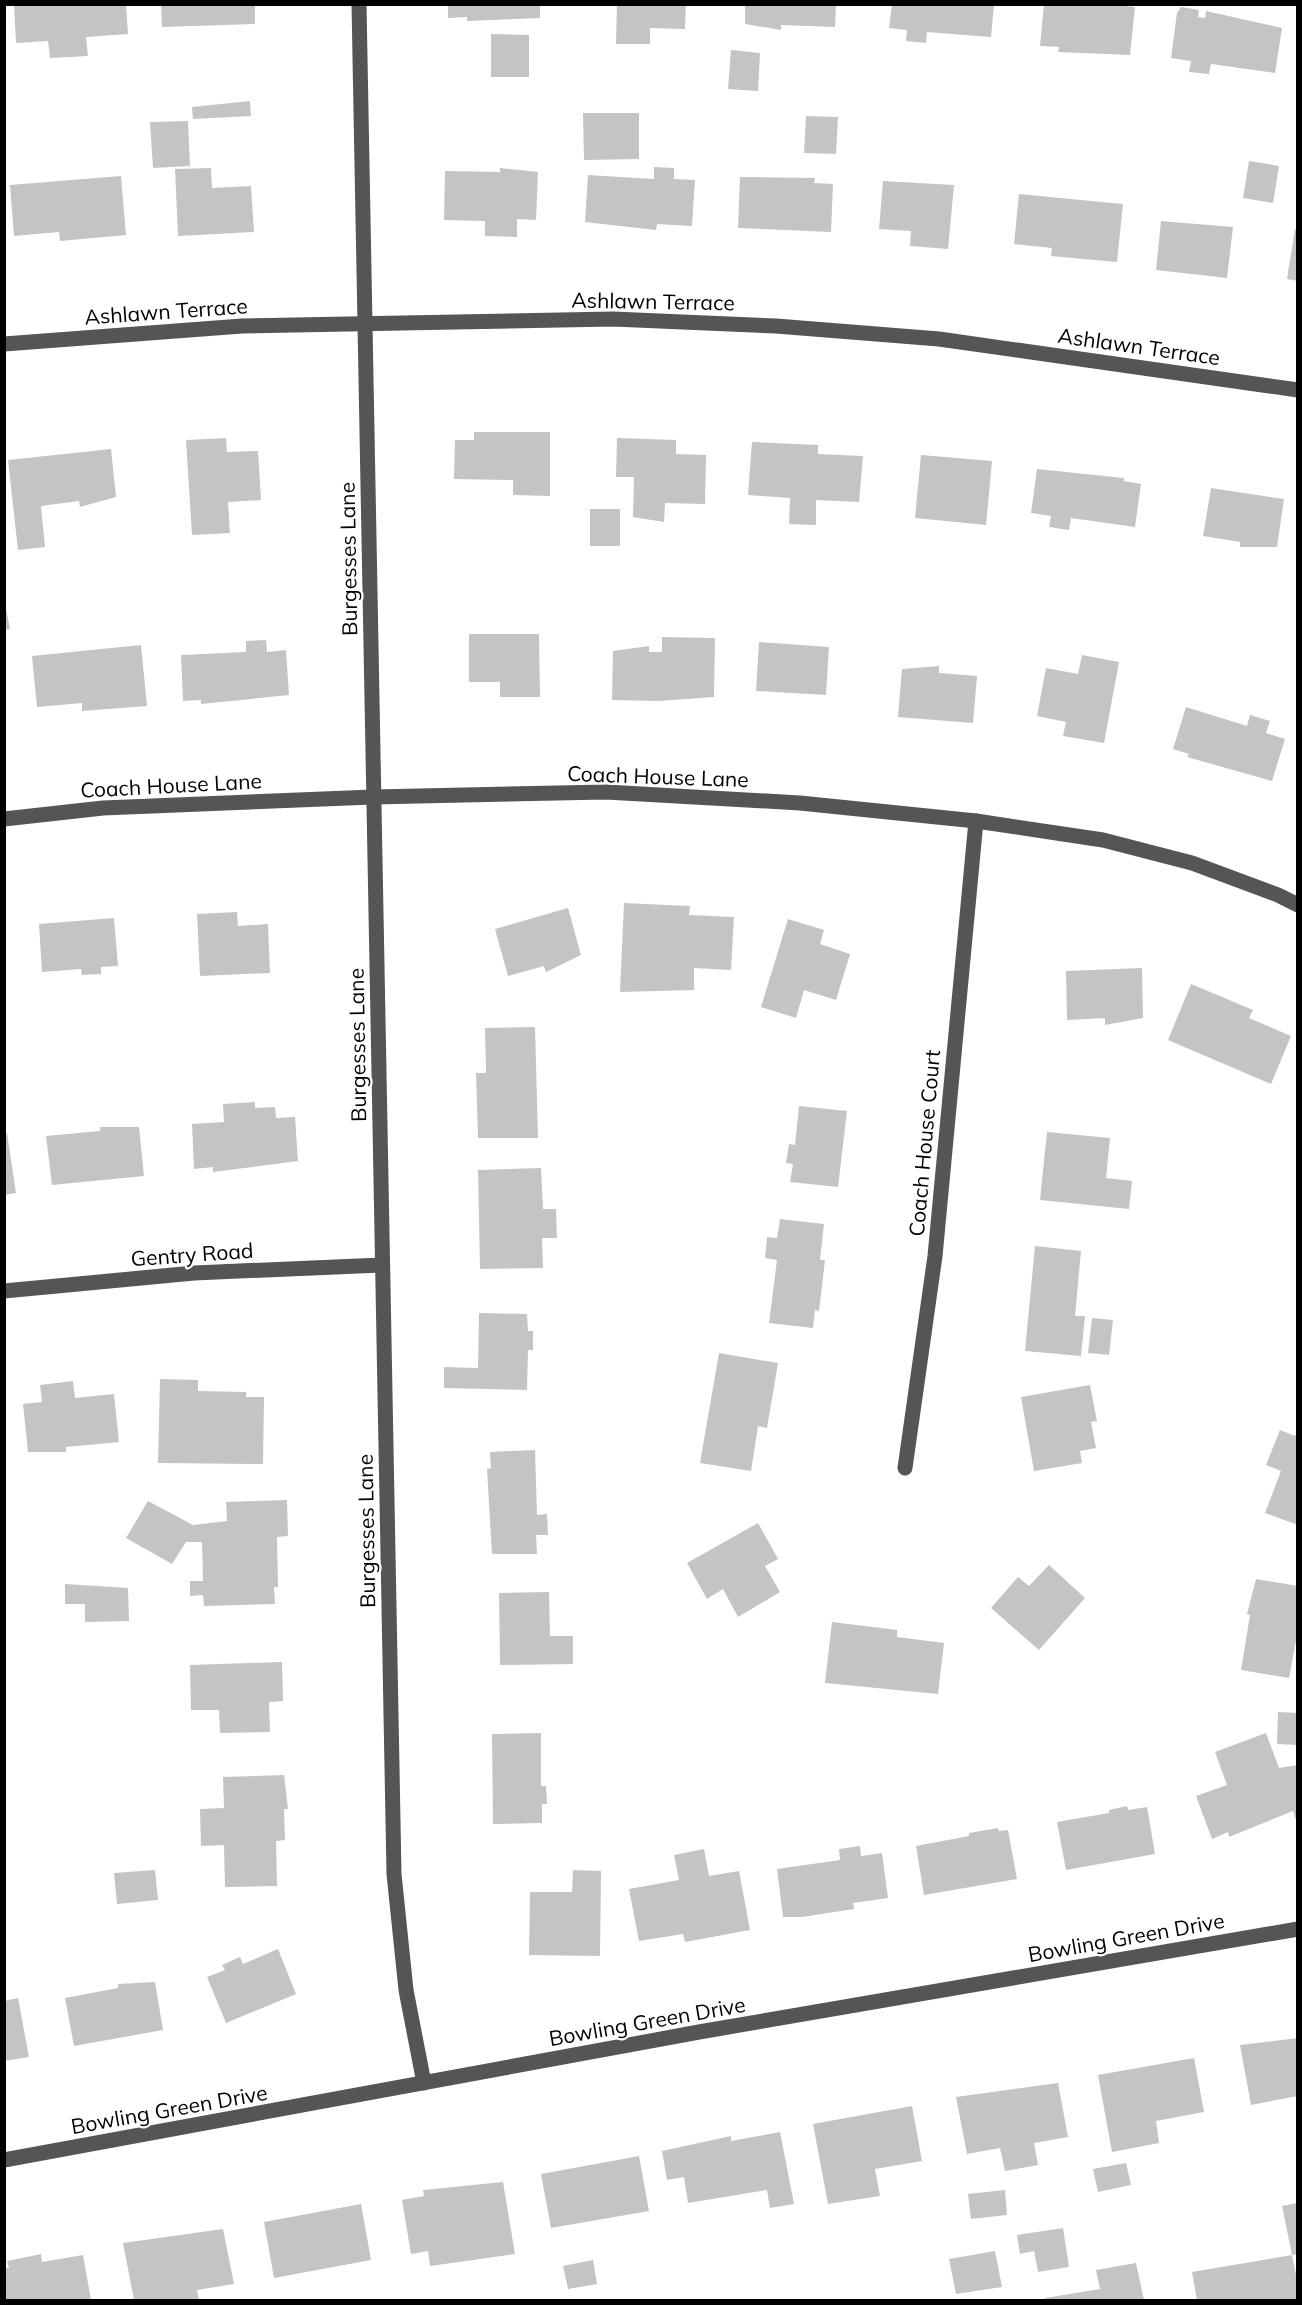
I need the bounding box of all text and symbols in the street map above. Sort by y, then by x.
street label: Ashlawn Terrace [571,287,735,315]
street label: Ashlawn Terrace [84,292,248,330]
street label: Ashlawn Terrace [1056,322,1222,370]
street label: Burgesses Lane [334,482,362,636]
street label: Coach House Lane [567,760,749,792]
street label: Coach House Lane [80,767,262,803]
street label: Burgesses Lane [343,968,371,1122]
street label: Coach House Court [903,1049,945,1237]
street label: Gentry Road [130,1237,254,1271]
street label: Burgesses Lane [352,1454,380,1608]
street label: Bowling Green Drive [1026,1907,1226,1967]
street label: Bowling Green Drive [547,1991,747,2051]
street label: Bowling Green Drive [69,2079,269,2139]

